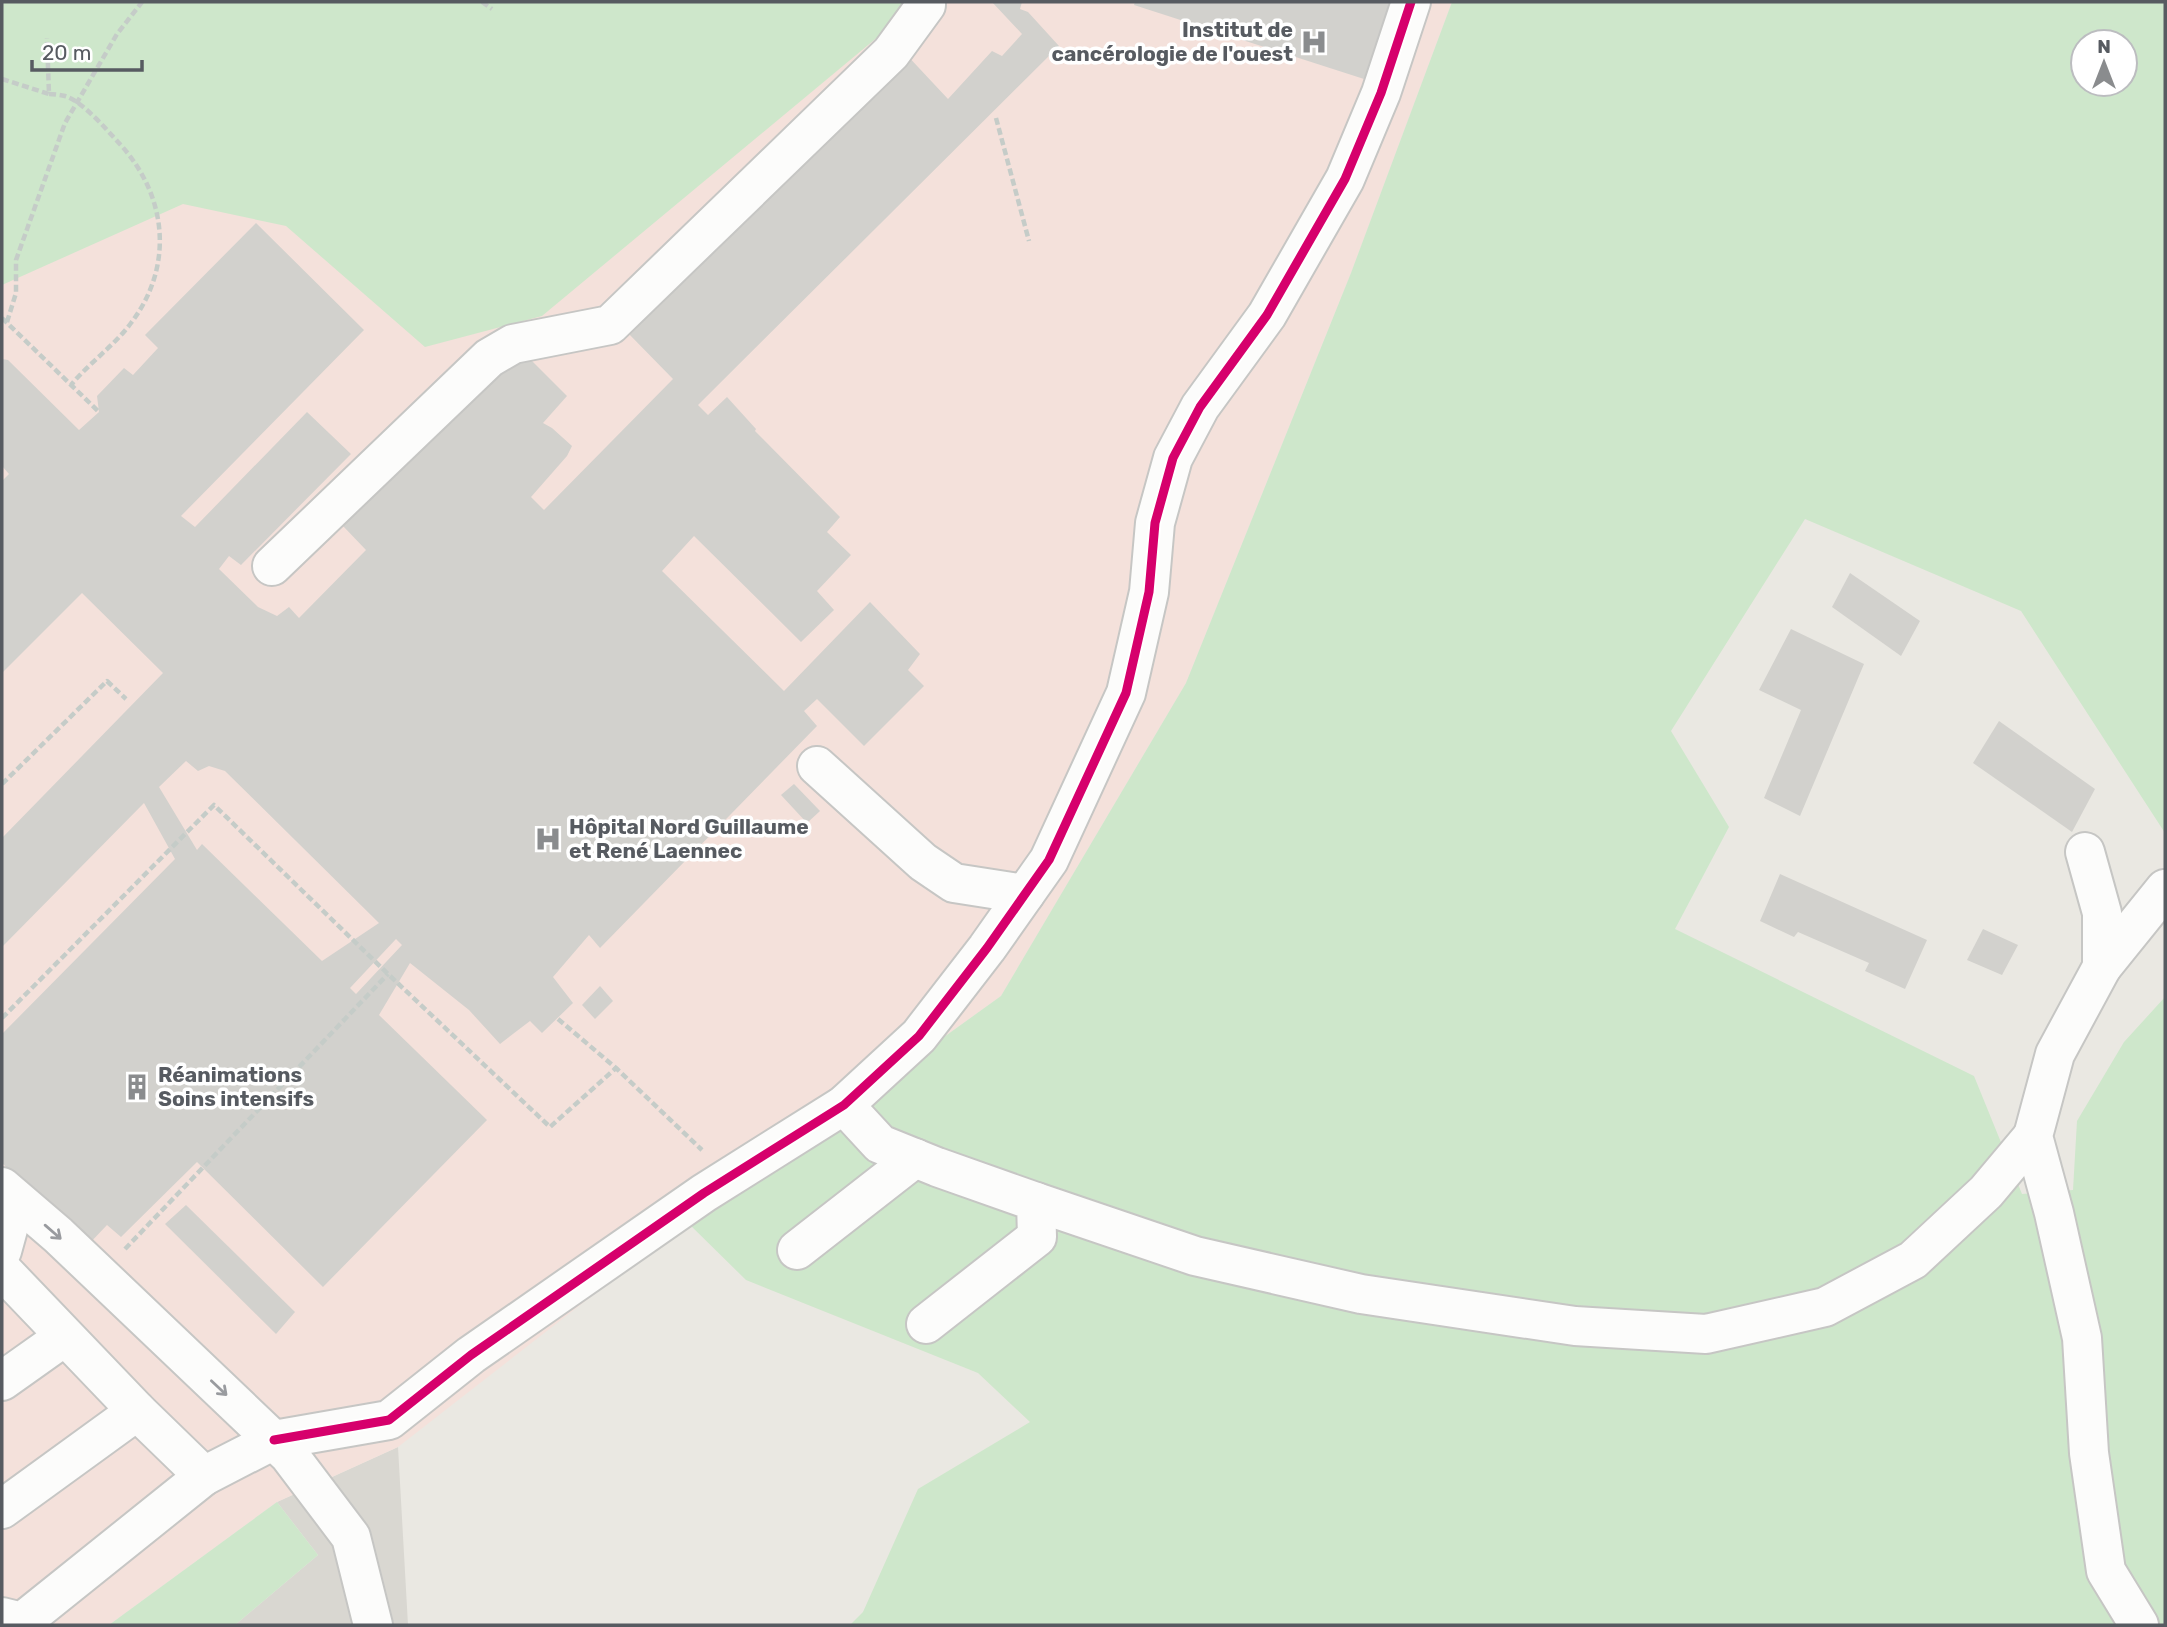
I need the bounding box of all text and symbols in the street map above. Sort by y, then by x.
place label: Institut de cancérologie de l'ouest [1052,17,1293,66]
hospital icon: Institut de cancérologie de l'ouest [1299,27,1329,57]
scale bar [32,28,142,72]
north arrow [2069,28,2139,98]
text: N [2097,35,2111,58]
text: 20 m [42,40,91,65]
place label: Hôpital Nord Guillaume et René Laennec [569,814,809,863]
hospital icon: Hôpital Nord Guillaume et René Laennec [533,824,563,854]
place label: Réanimations Soins intensifs [158,1062,314,1111]
building icon: Réanimations Soins intensifs [122,1072,152,1102]
one-way arrow [44,1224,62,1240]
one-way arrow [210,1379,227,1396]

